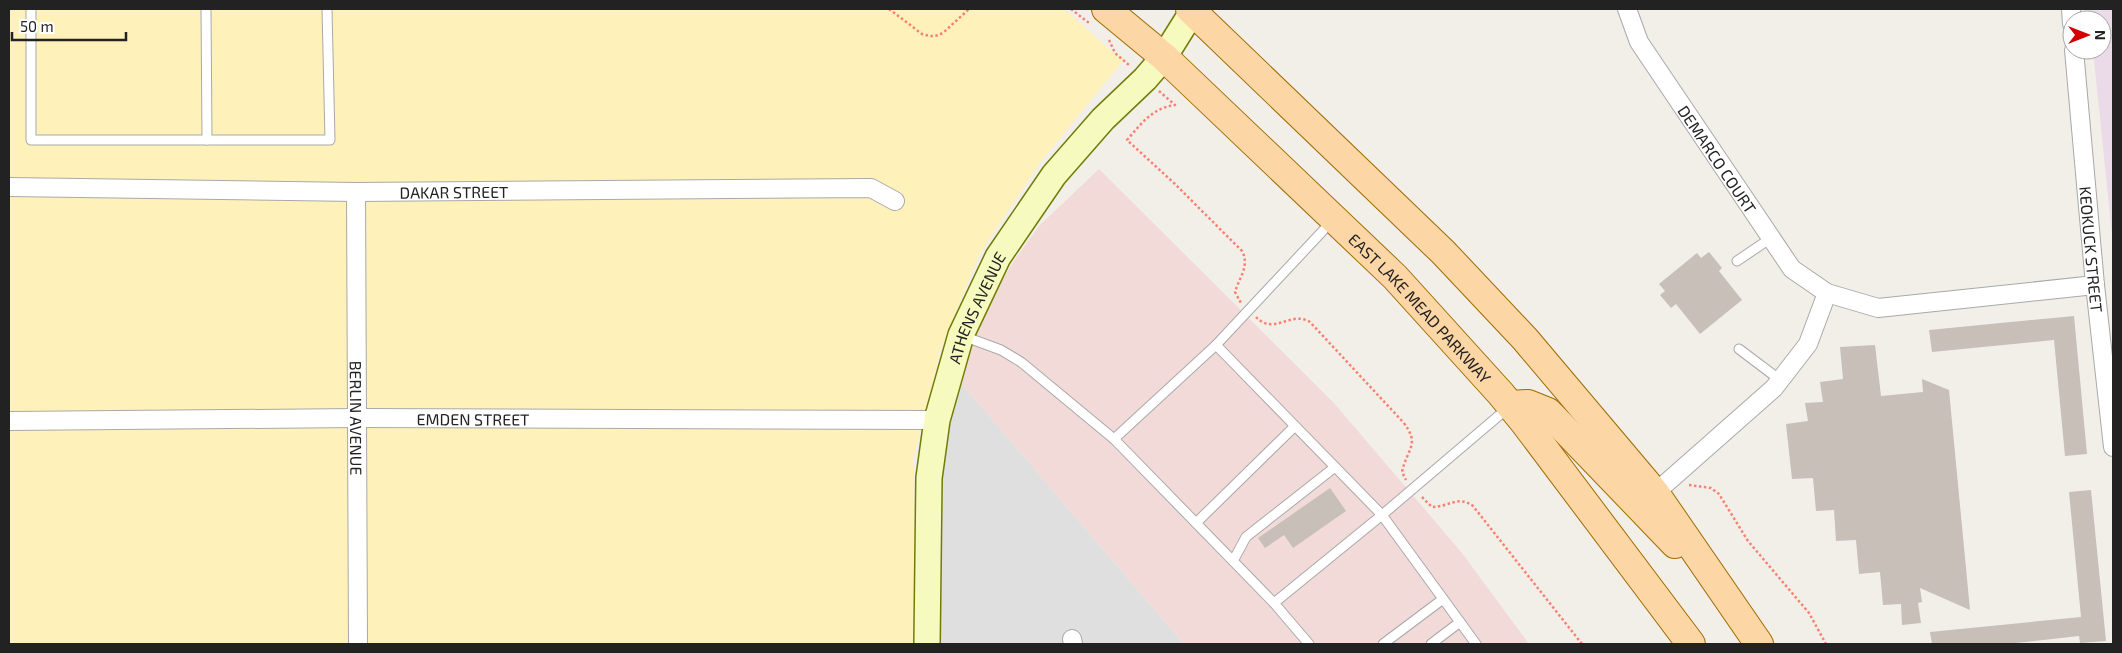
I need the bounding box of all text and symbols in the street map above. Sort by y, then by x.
scale bar [12,10,126,42]
north arrow [2062,10,2112,60]
text: 50 m [20,17,54,35]
text: N [2092,30,2109,40]
street label: DEMARCO COURT [1675,101,1761,216]
street label: DAKAR STREET [399,181,508,201]
street label: KEOKUCK STREET [2077,185,2107,313]
street label: EAST LAKE MEAD PARKWAY [1345,229,1495,387]
street label: ATHENS AVENUE [944,247,1009,366]
street label: BERLIN AVENUE [347,361,367,475]
street label: EMDEN STREET [417,409,529,428]

